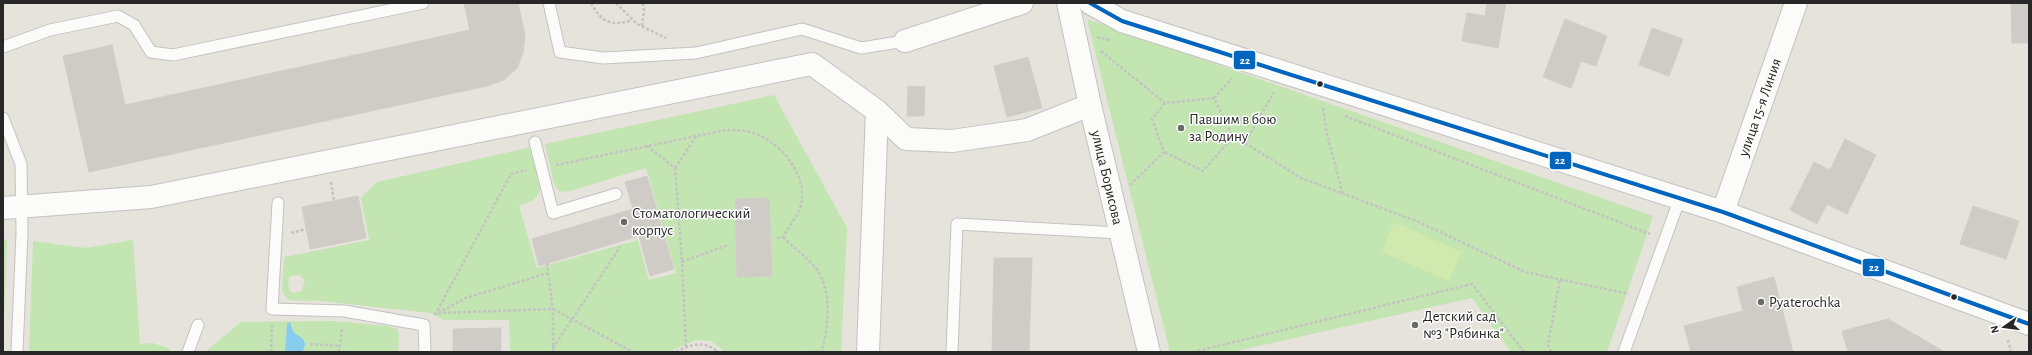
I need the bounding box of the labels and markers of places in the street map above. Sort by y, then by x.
unlabelled marker [1315,79,1325,89]
place label: Павшим в бою за Родину [1189,112,1276,144]
marker: Павшим в бою за Родину [1176,123,1186,133]
place label: Стоматологический корпус [632,206,750,238]
marker: Стоматологический корпус [619,217,629,227]
unlabelled marker [1949,292,1959,302]
place label: Pyaterochka [1769,295,1841,310]
marker: Pyaterochka [1756,297,1766,307]
place label: Детский сад №3 "Рябинка" [1423,309,1504,341]
marker: Детский сад №3 "Рябинка" [1410,320,1420,330]

